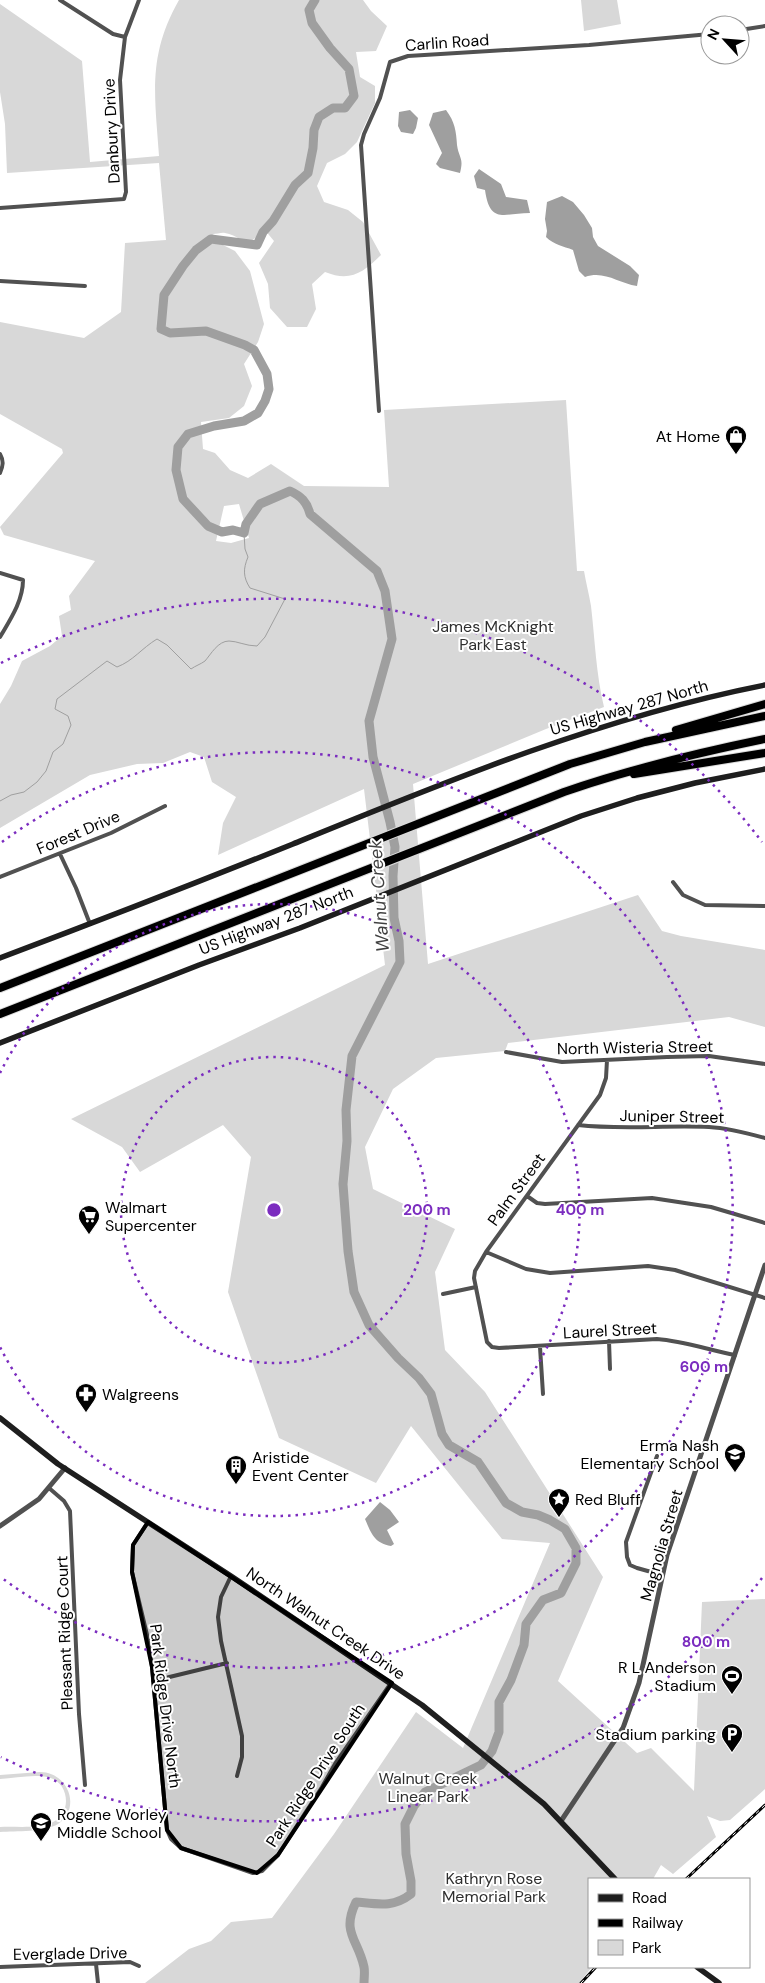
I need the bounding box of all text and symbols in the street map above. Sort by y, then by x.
north arrow [700,15,750,65]
text: N [703,26,724,43]
street label: Carlin Road [404,29,490,56]
street label: Danbury Drive [98,78,125,184]
shop icon: At Home [724,424,748,455]
place label: At Home [656,426,720,447]
park label: James McKnight Park East [432,616,554,655]
street label: US Highway 287 North [548,675,711,740]
street label: Forest Drive [33,806,123,859]
water label: Walnut Creek [363,838,395,953]
street label: US Highway 287 North [196,881,356,960]
street label: North Wisteria Street [557,1036,713,1059]
street label: Juniper Street [619,1105,725,1128]
street label: Palm Street [483,1149,550,1230]
place label: Walmart Supercenter [105,1197,197,1236]
text: 200 m [403,1200,451,1220]
text: 400 m [556,1200,604,1220]
centre of rings [265,1201,283,1219]
supermarket icon: Walmart Supercenter [77,1204,101,1235]
street label: Laurel Street [562,1318,658,1343]
text: 600 m [680,1357,728,1377]
pharmacy icon: Walgreens [74,1382,98,1413]
place label: Walgreens [102,1384,179,1405]
place label: Erma Nash Elementary School [581,1435,719,1474]
school or university icon: Erma Nash Elementary School [723,1442,747,1473]
place label: Aristide Event Center [252,1447,349,1486]
building icon: Aristide Event Center [224,1454,248,1485]
place icon: Red Bluff [547,1487,571,1518]
street label: Magnolia Street [635,1487,687,1604]
place label: Red Bluff [575,1489,641,1510]
street label: Pleasant Ridge Court [51,1555,78,1711]
street label: North Walnut Creek Drive [242,1562,409,1685]
street label: Park Ridge Drive North [145,1623,186,1789]
text: 800 m [682,1632,730,1652]
place label: R L Anderson Stadium [618,1657,716,1696]
sports icon: R L Anderson Stadium [720,1664,744,1695]
street label: Park Ridge Drive South [261,1700,370,1851]
parking icon: Stadium parking [720,1722,744,1753]
place label: Stadium parking [596,1724,716,1745]
park label: Walnut Creek Linear Park [378,1768,478,1807]
place label: Rogene Worley Middle School [57,1804,167,1843]
school or university icon: Rogene Worley Middle School [29,1811,53,1842]
park label: Kathryn Rose Memorial Park [442,1868,546,1907]
legend [588,1878,750,1968]
text: Road [632,1888,667,1908]
text: Railway [632,1913,684,1933]
text: Park [632,1938,662,1958]
street label: Everglade Drive [13,1942,127,1965]

